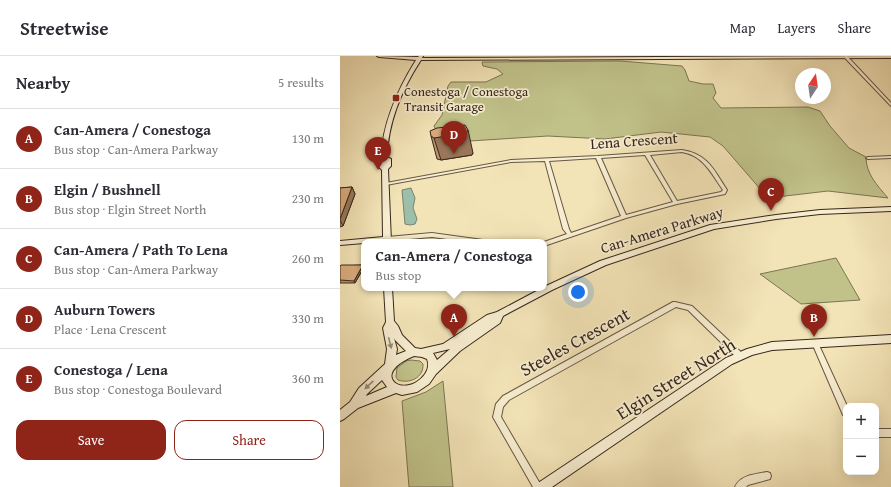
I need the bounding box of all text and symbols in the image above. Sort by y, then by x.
text: Streetwise [20,14,109,42]
text: Map [730,18,756,38]
text: Layers [778,18,816,38]
text: Share [838,18,871,38]
north arrow [795,68,831,104]
text: Nearby [16,70,70,95]
text: 5 results [278,73,324,92]
place label: Conestoga / Conestoga Transit Garage [404,82,529,116]
marker: Conestoga / Conestoga Transit Garage [391,93,401,103]
text: Can-Amera / Conestoga [54,119,211,140]
pin: D [441,121,467,154]
street label: Lena Crescent [590,127,679,154]
text: A [25,129,33,148]
text: 130 m [292,129,324,148]
pin: E [365,137,391,170]
text: Bus stop · Can-Amera Parkway [54,140,218,159]
pin: C [758,178,784,211]
text: Elgin / Bushnell [54,179,161,200]
text: B [25,189,33,208]
text: 230 m [292,189,324,208]
text: Bus stop · Elgin Street North [54,200,206,219]
street label: Can-Amera Parkway [598,201,726,258]
text: Can-Amera / Path To Lena [54,239,228,260]
popup [361,239,547,291]
text: Can-Amera / Conestoga [376,245,532,266]
text: C [25,249,33,268]
text: 260 m [292,249,324,268]
text: Bus stop · Can-Amera Parkway [54,260,218,279]
text: Bus stop [376,266,421,285]
your location [568,282,588,302]
text: Auburn Towers [54,299,155,320]
street label: Steeles Crescent [515,300,635,383]
pin: A [441,304,467,337]
pin: B [801,304,827,337]
text: D [25,309,33,328]
text: 330 m [292,309,324,328]
text: Place · Lena Crescent [54,320,167,339]
street label: Elgin Street North [611,331,741,426]
one-way arrow [388,336,394,349]
text: Conestoga / Lena [54,359,168,380]
text: E [26,369,32,388]
text: 360 m [292,369,324,388]
text: Bus stop · Conestoga Boulevard [54,380,222,399]
one-way arrow [364,380,374,390]
map controls [843,403,879,475]
button: + [843,403,879,439]
button: Save [16,420,166,460]
button: Share [174,420,324,460]
button: − [843,439,879,475]

